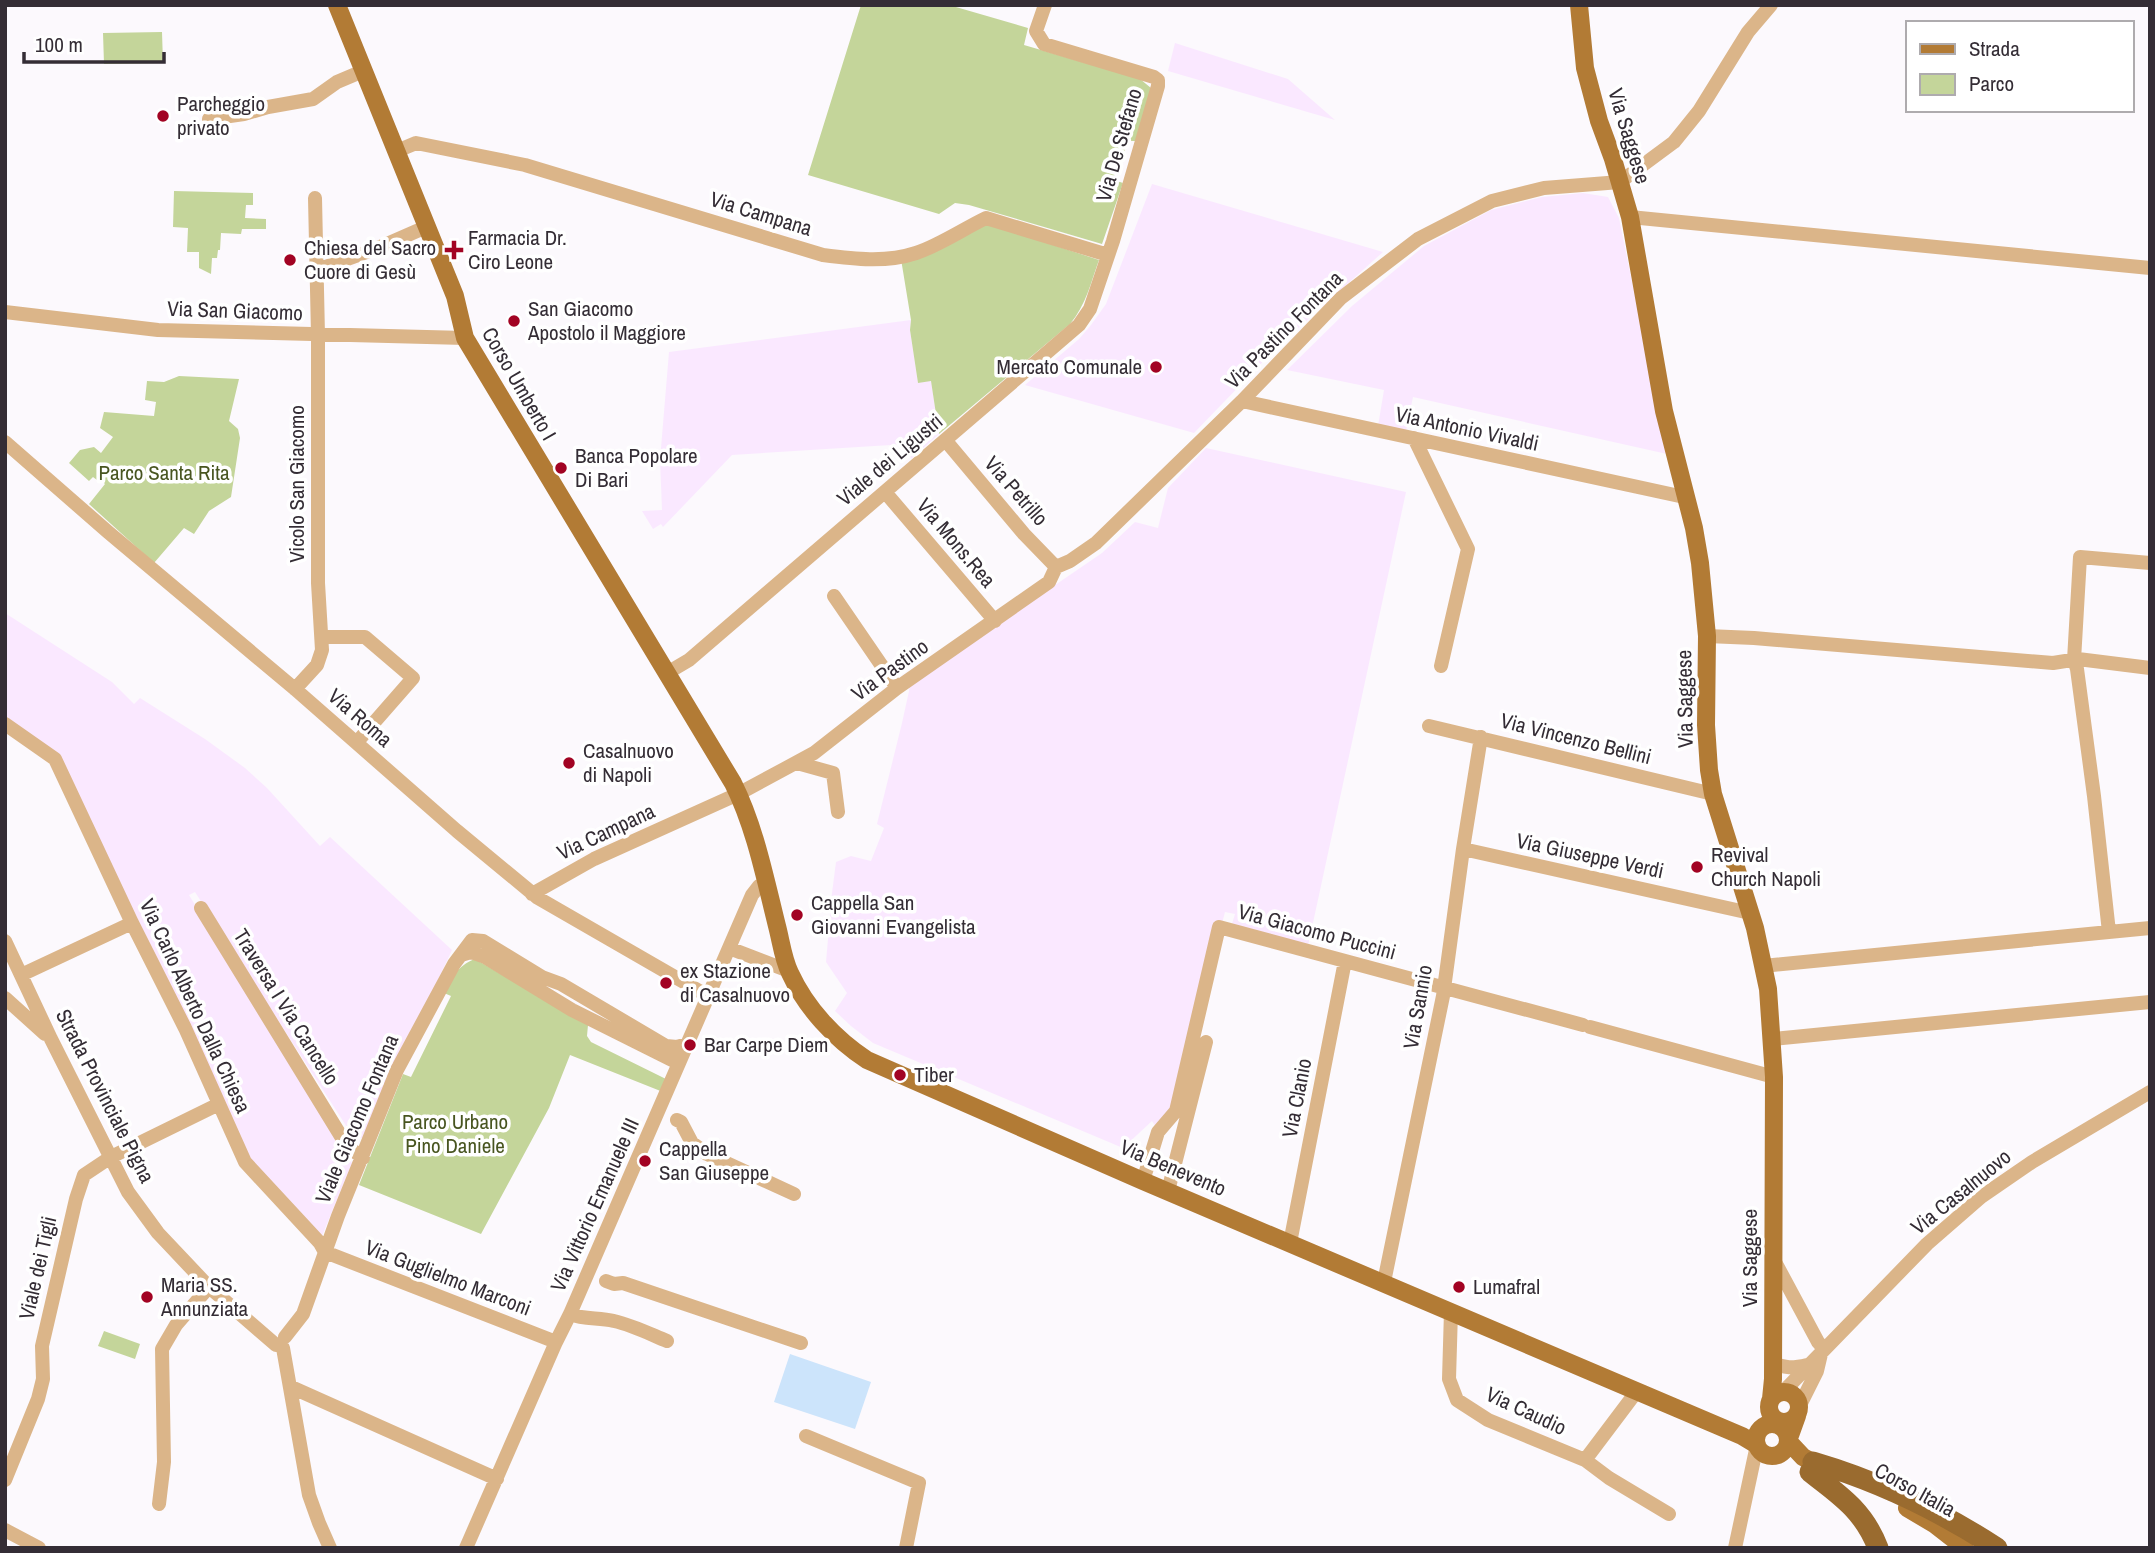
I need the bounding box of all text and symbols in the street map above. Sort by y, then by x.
scale bar [24,21,164,65]
legend [1906,21,2134,112]
text: 100 m [35,30,83,59]
text: Strada [1969,34,2020,63]
text: Parco [1969,69,2014,98]
street label: Via De Stefano [1089,85,1149,205]
street label: Via Saggese [1601,85,1658,187]
place label: Parcheggio privato [177,89,265,142]
marker: Parcheggio privato [155,108,171,124]
street label: Via Campana [707,184,816,243]
place label: Farmacia Dr. Ciro Leone [468,223,567,276]
place label: Chiesa del Sacro Cuore di Gesù [304,233,436,286]
marker: Farmacia Dr. Ciro Leone [446,242,462,258]
marker: Chiesa del Sacro Cuore di Gesù [282,252,298,268]
street label: Via Pastino Fontana [1218,264,1349,395]
street label: Via San Giacomo [167,294,303,327]
place label: San Giacomo Apostolo il Maggiore [527,294,686,347]
marker: San Giacomo Apostolo il Maggiore [506,313,522,329]
street label: Corso Umberto I [475,322,564,446]
place label: Mercato Comunale [997,352,1142,381]
marker: Mercato Comunale [1148,359,1164,375]
street label: Via Antonio Vivaldi [1393,399,1541,458]
street label: Vicolo San Giacomo [282,405,311,563]
street label: Viale dei Ligustri [831,407,949,512]
place label: Banca Popolare Di Bari [575,441,698,494]
street label: Via Petrillo [978,449,1055,532]
park label: Parco Santa Rita [98,458,230,487]
marker: Banca Popolare Di Bari [553,460,569,476]
street label: Via Mons.Rea [910,492,1003,594]
street label: Via Pastino [845,632,934,707]
street label: Via Saggese [1669,650,1700,748]
street label: Via Roma [322,682,399,754]
street label: Via Vincenzo Bellini [1498,706,1655,771]
place label: Casalnuovo di Napoli [583,736,674,789]
marker: Casalnuovo di Napoli [561,755,577,771]
street label: Via Campana [552,796,660,867]
street label: Via Giuseppe Verdi [1514,826,1666,885]
place label: Revival Church Napoli [1711,840,1821,893]
marker: Revival Church Napoli [1689,859,1705,875]
place label: Cappella San Giovanni Evangelista [811,888,976,941]
street label: Via Carlo Alberto Dalla Chiesa [133,894,258,1118]
street label: Via Giacomo Puccini [1235,896,1399,967]
marker: Cappella San Giovanni Evangelista [789,907,805,923]
street label: Traversa I Via Cancello [227,923,346,1090]
place label: ex Stazione di Casalnuovo [680,956,790,1009]
street label: Via Sannio [1396,963,1439,1051]
marker: ex Stazione di Casalnuovo [658,975,674,991]
street label: Strada Provinciale Pigna [49,1004,162,1188]
street label: Viale Giacomo Fontana [308,1030,405,1208]
place label: Bar Carpe Diem [704,1030,828,1059]
marker: Bar Carpe Diem [682,1037,698,1053]
street label: Via Clanio [1275,1056,1318,1140]
place label: Tiber [914,1060,954,1089]
marker: Tiber [892,1067,908,1083]
park label: Parco Urbano Pino Daniele [402,1107,508,1160]
street label: Via Vittorio Emanuele III [543,1113,646,1296]
street label: Via Benevento [1116,1132,1231,1203]
place label: Cappella San Giuseppe [659,1134,769,1187]
street label: Via Casalnuovo [1904,1142,2017,1241]
marker: Cappella San Giuseppe [637,1153,653,1169]
street label: Via Saggese [1735,1209,1764,1307]
street label: Viale dei Tigli [12,1213,63,1322]
street label: Via Guglielmo Marconi [361,1232,535,1323]
place label: Maria SS. Annunziata [160,1270,249,1323]
place label: Lumafral [1473,1272,1540,1301]
marker: Lumafral [1451,1279,1467,1295]
marker: Maria SS. Annunziata [139,1289,155,1305]
street label: Via Caudio [1481,1379,1571,1442]
street label: Corso Italia [1870,1456,1961,1524]

